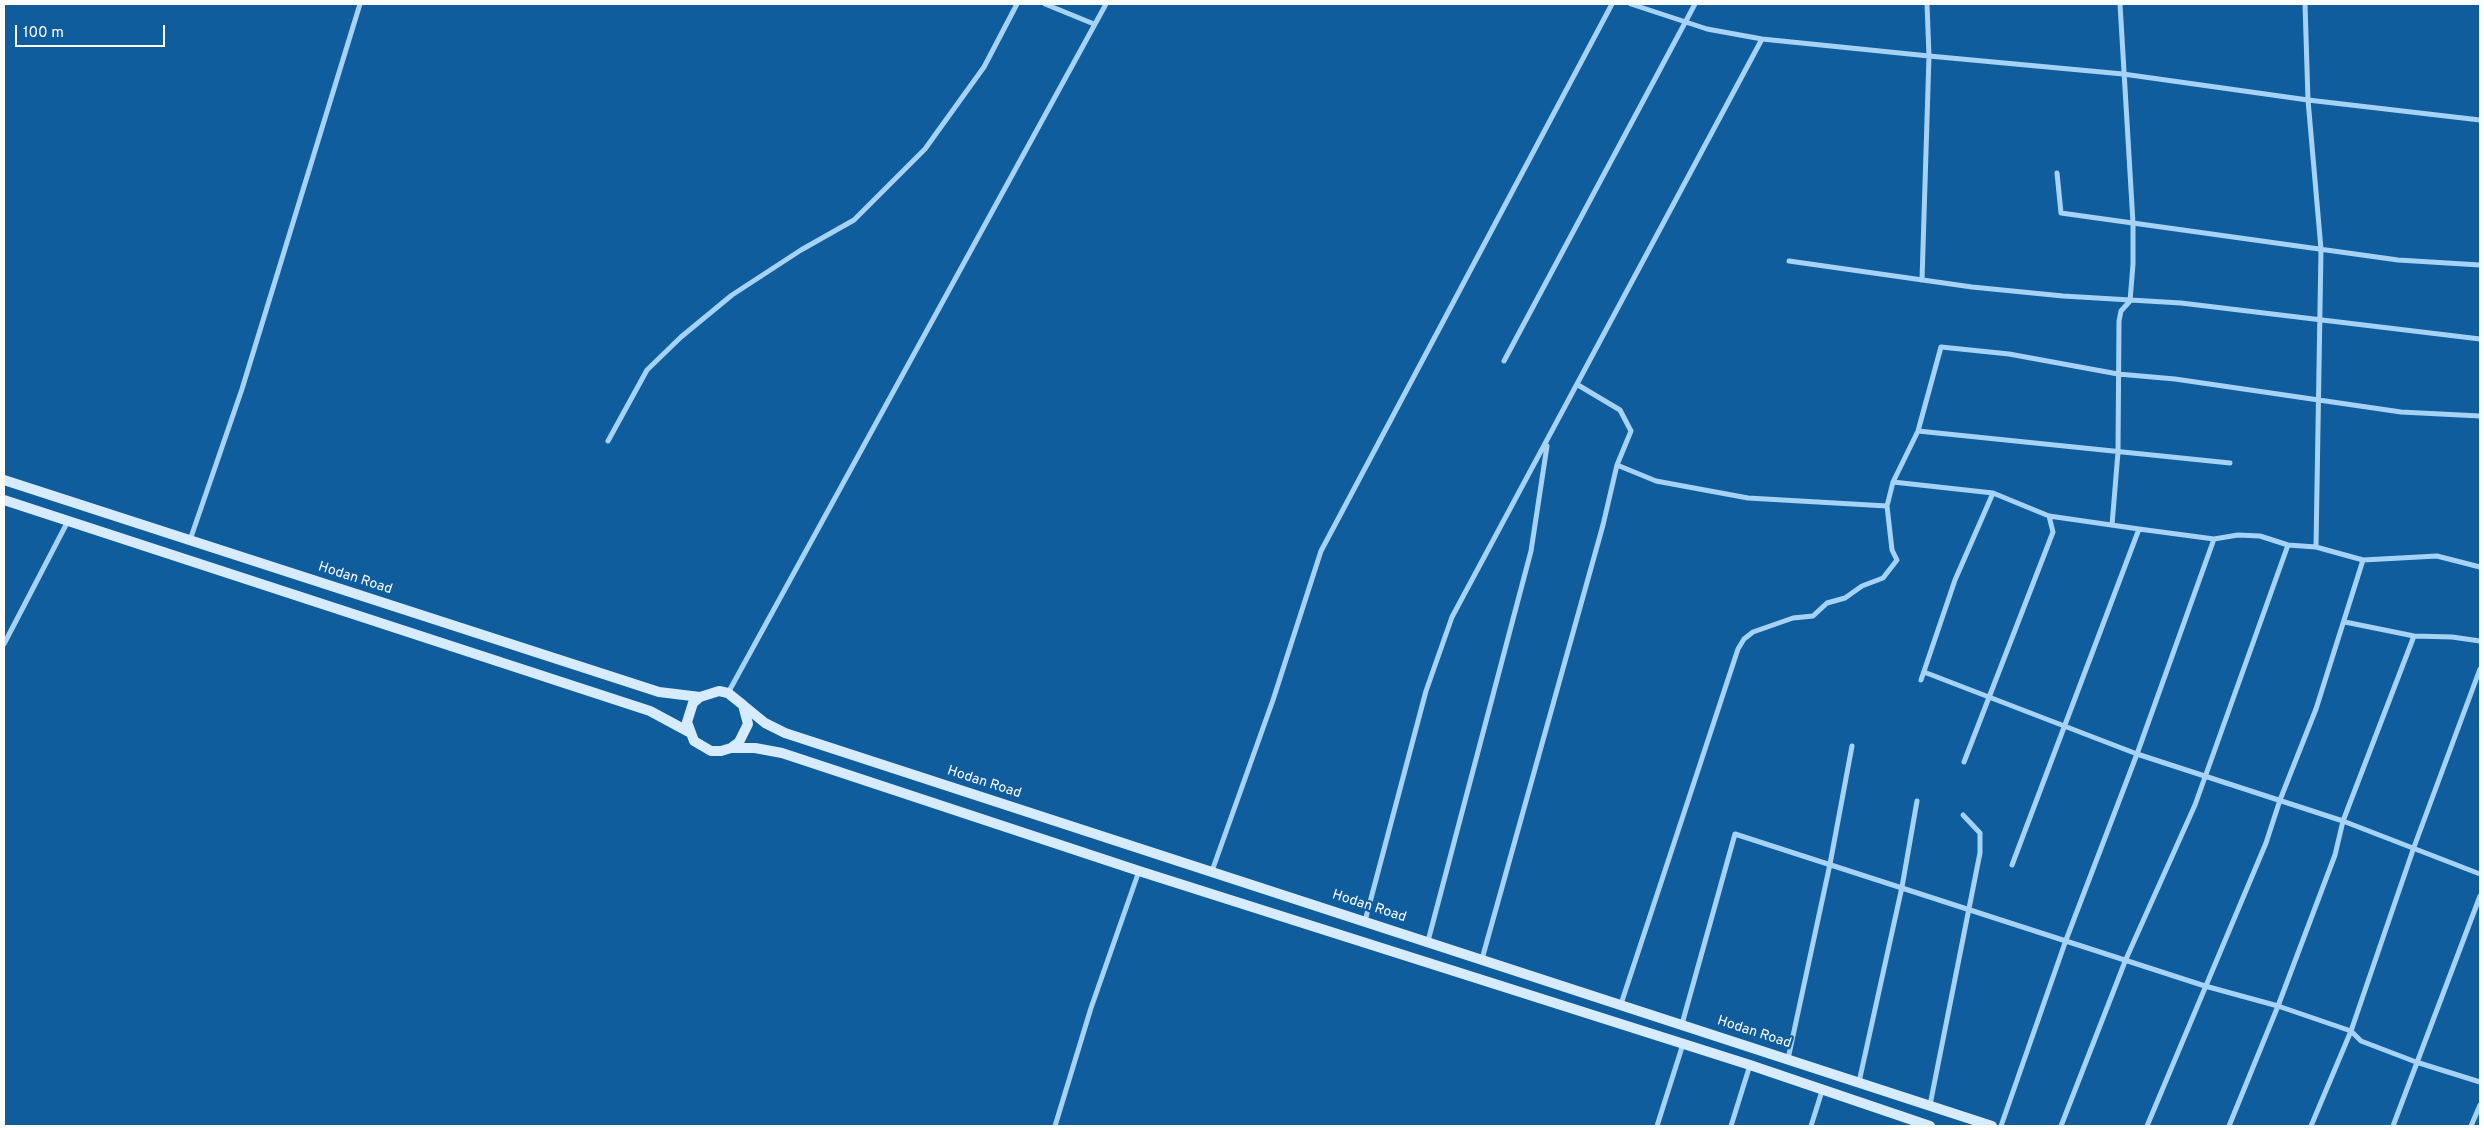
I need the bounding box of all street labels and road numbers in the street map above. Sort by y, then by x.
street label: Hodan Road [316,559,394,599]
street label: Hodan Road [945,763,1023,803]
street label: Hodan Road [1330,887,1408,927]
street label: Hodan Road [1715,1013,1793,1053]

